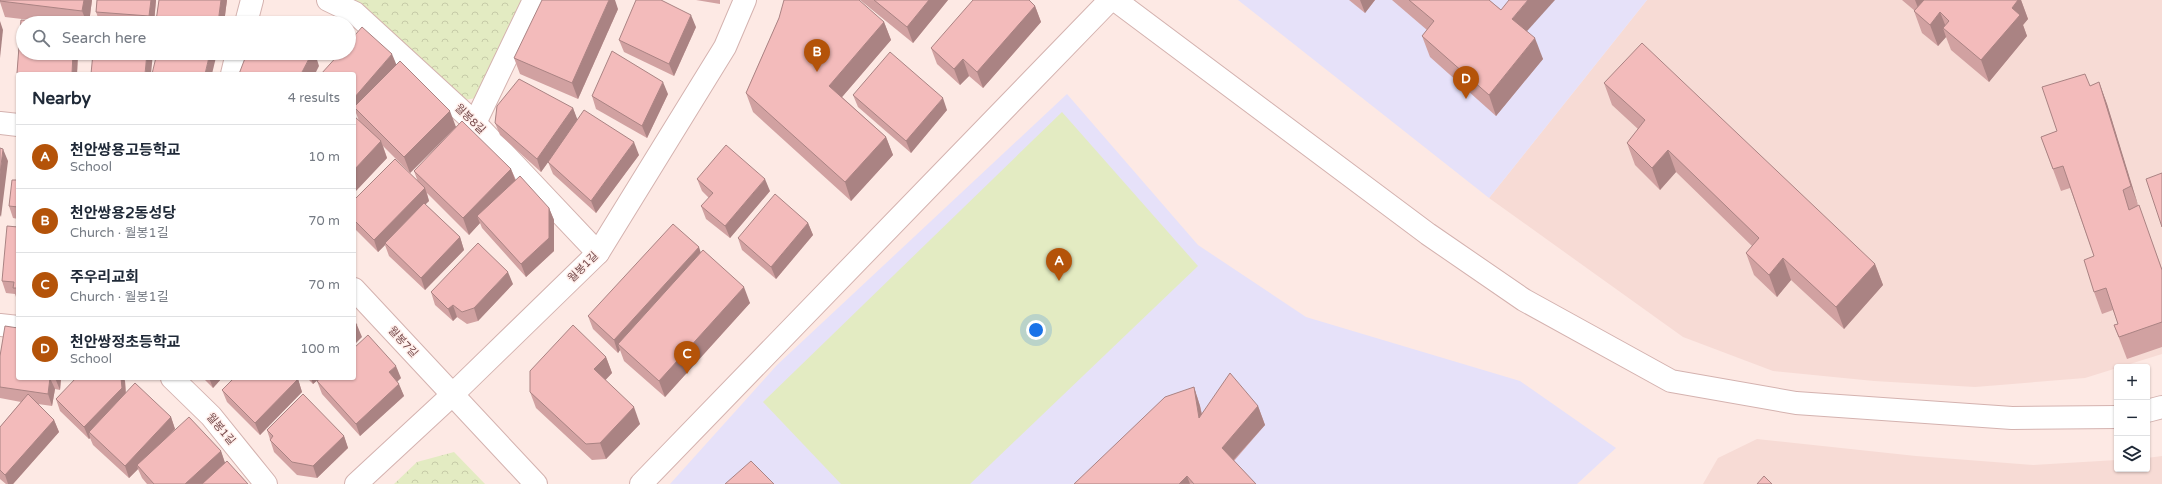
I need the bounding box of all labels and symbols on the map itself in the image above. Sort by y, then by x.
pin: B [804,39,830,72]
pin: D [1453,66,1479,99]
street label: 월봉8길 [452,101,488,137]
pin: A [1046,248,1072,281]
street label: 월봉1길 [565,249,601,285]
your location [1026,320,1046,340]
street label: 월봉7길 [386,324,420,360]
pin: C [674,341,700,374]
street label: 월봉1길 [204,411,238,447]

